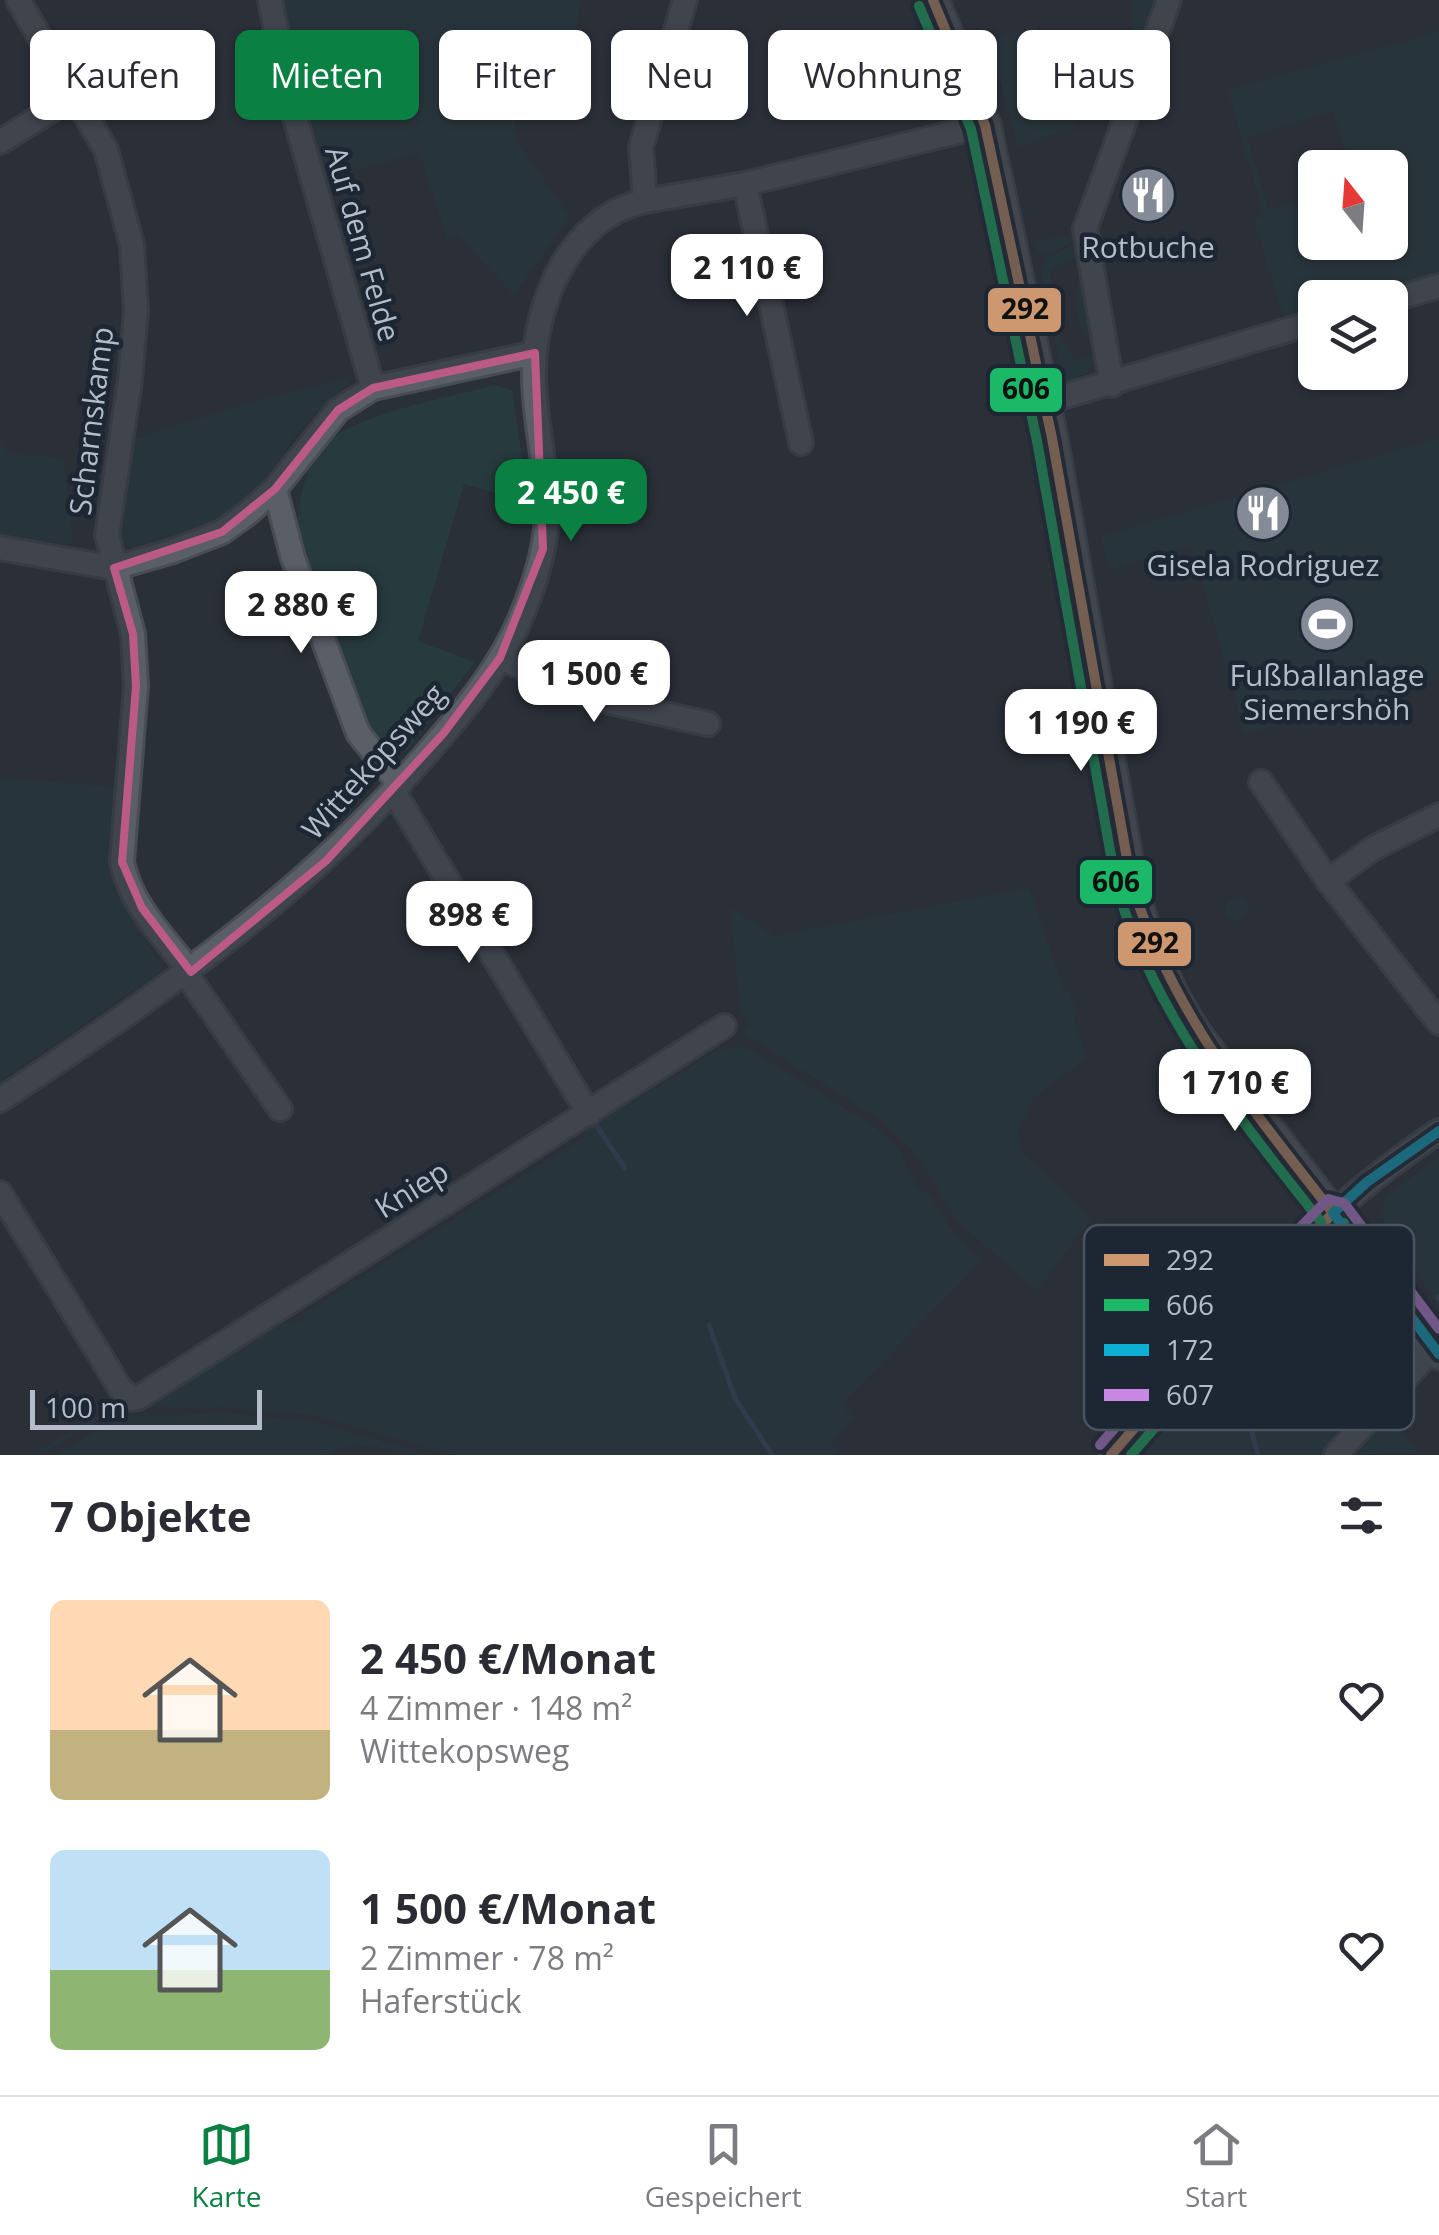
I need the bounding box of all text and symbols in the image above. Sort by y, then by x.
chip: Kaufen [30,30,215,120]
chip: Mieten [235,30,419,120]
chip: Filter [439,30,591,120]
chip: Neu [611,30,748,120]
chip: Wohnung [768,30,997,120]
chip: Haus [1017,30,1170,120]
street label: Auf dem Felde [316,141,411,346]
north arrow [1298,150,1408,260]
map controls [1298,150,1408,390]
restaurant icon: Rotbuche [1118,165,1178,225]
place label: Rotbuche [1081,226,1215,267]
pin: 2 110 € [655,234,839,319]
text: 2 110 € [693,245,801,288]
button: layers [1298,280,1408,390]
line badge: 292 [986,286,1063,334]
text: 292 [1001,289,1049,327]
street label: Scharnskamp [59,324,122,517]
line badge: 606 [988,366,1064,414]
text: 606 [1002,369,1050,407]
pin: 2 450 € [479,459,663,544]
text: 2 450 € [517,470,625,513]
restaurant icon: Gisela Rodriguez [1233,483,1293,543]
place label: Gisela Rodriguez [1147,544,1379,585]
pin: 2 880 € [209,571,393,656]
text: 2 880 € [247,582,355,625]
sports icon: Fußballanlage Siemershöh [1297,594,1357,654]
pin: 1 500 € [502,640,686,725]
text: 1 500 € [540,651,648,694]
place label: Fußballanlage Siemershöh [1229,654,1425,729]
street label: Wittekopsweg [292,674,454,848]
pin: 1 190 € [989,689,1173,774]
text: 1 190 € [1027,700,1135,743]
line badge: 606 [1078,858,1154,906]
text: 606 [1092,862,1140,900]
pin: 898 € [399,881,539,966]
text: 898 € [428,892,510,935]
line badge: 292 [1116,920,1193,968]
text: 292 [1131,923,1179,961]
pin: 1 710 € [1143,1049,1327,1134]
text: 1 710 € [1181,1060,1289,1103]
street label: Kniep [367,1150,456,1227]
legend [1084,1225,1414,1430]
text: 292 [1166,1240,1214,1278]
text: 606 [1166,1285,1214,1323]
text: 172 [1166,1330,1214,1368]
text: 607 [1166,1375,1214,1413]
scale bar [30,1385,262,1430]
text: 100 m [45,1388,126,1426]
text: 7 Objekte [50,1487,252,1544]
icon: filters [1334,1488,1389,1543]
text: 2 450 €/Monat [360,1629,656,1686]
icon: home [130,1640,250,1760]
icon: heart [1334,1673,1389,1728]
text: 4 Zimmer · 148 m² [360,1686,632,1729]
text: Wittekopsweg [360,1729,569,1772]
text: 1 500 €/Monat [360,1879,656,1936]
icon: home [130,1890,250,2010]
icon: heart [1334,1923,1389,1978]
text: 2 Zimmer · 78 m² [360,1936,614,1979]
text: Haferstück [360,1979,522,2022]
tab: Karte [192,2117,261,2215]
tab: Gespeichert [645,2117,802,2215]
tab: Start [1185,2117,1247,2215]

